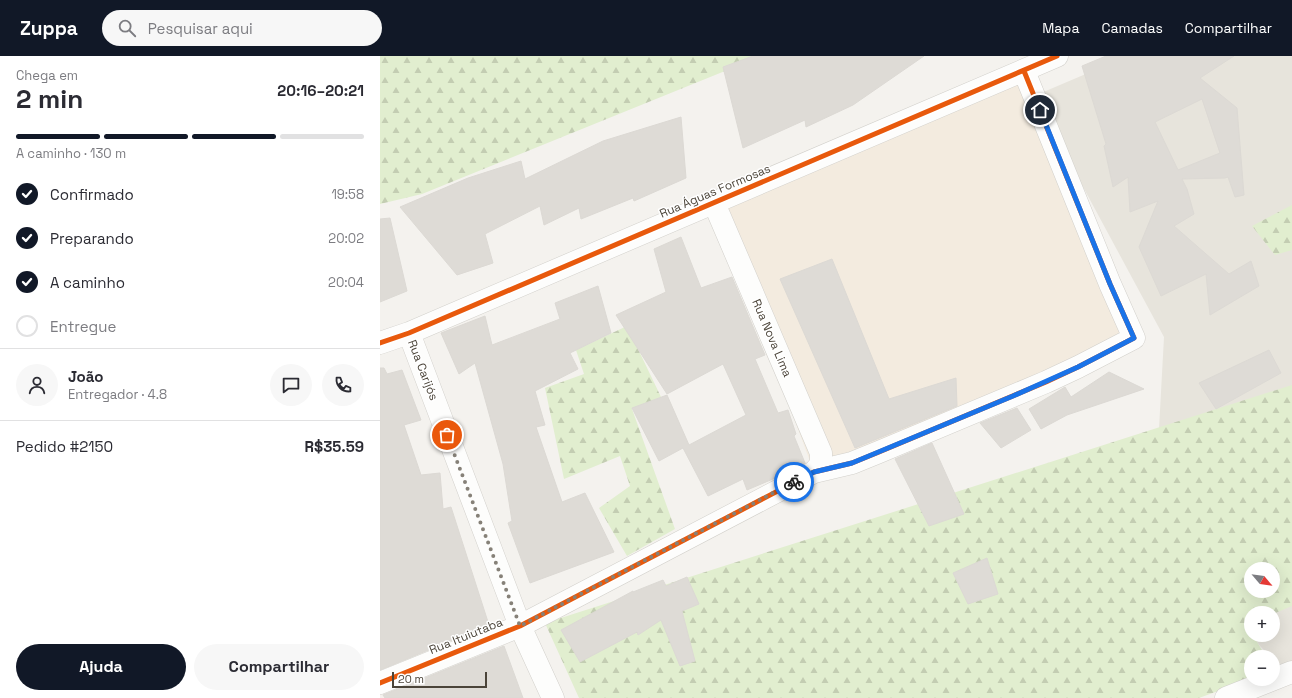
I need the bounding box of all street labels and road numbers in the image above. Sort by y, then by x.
street label: Rua Águas Formosas [657,160,773,222]
street label: Rua Nova Lima [748,297,796,379]
street label: Rua Carijós [404,337,442,403]
street label: Rua Ituiutaba [427,614,505,658]

